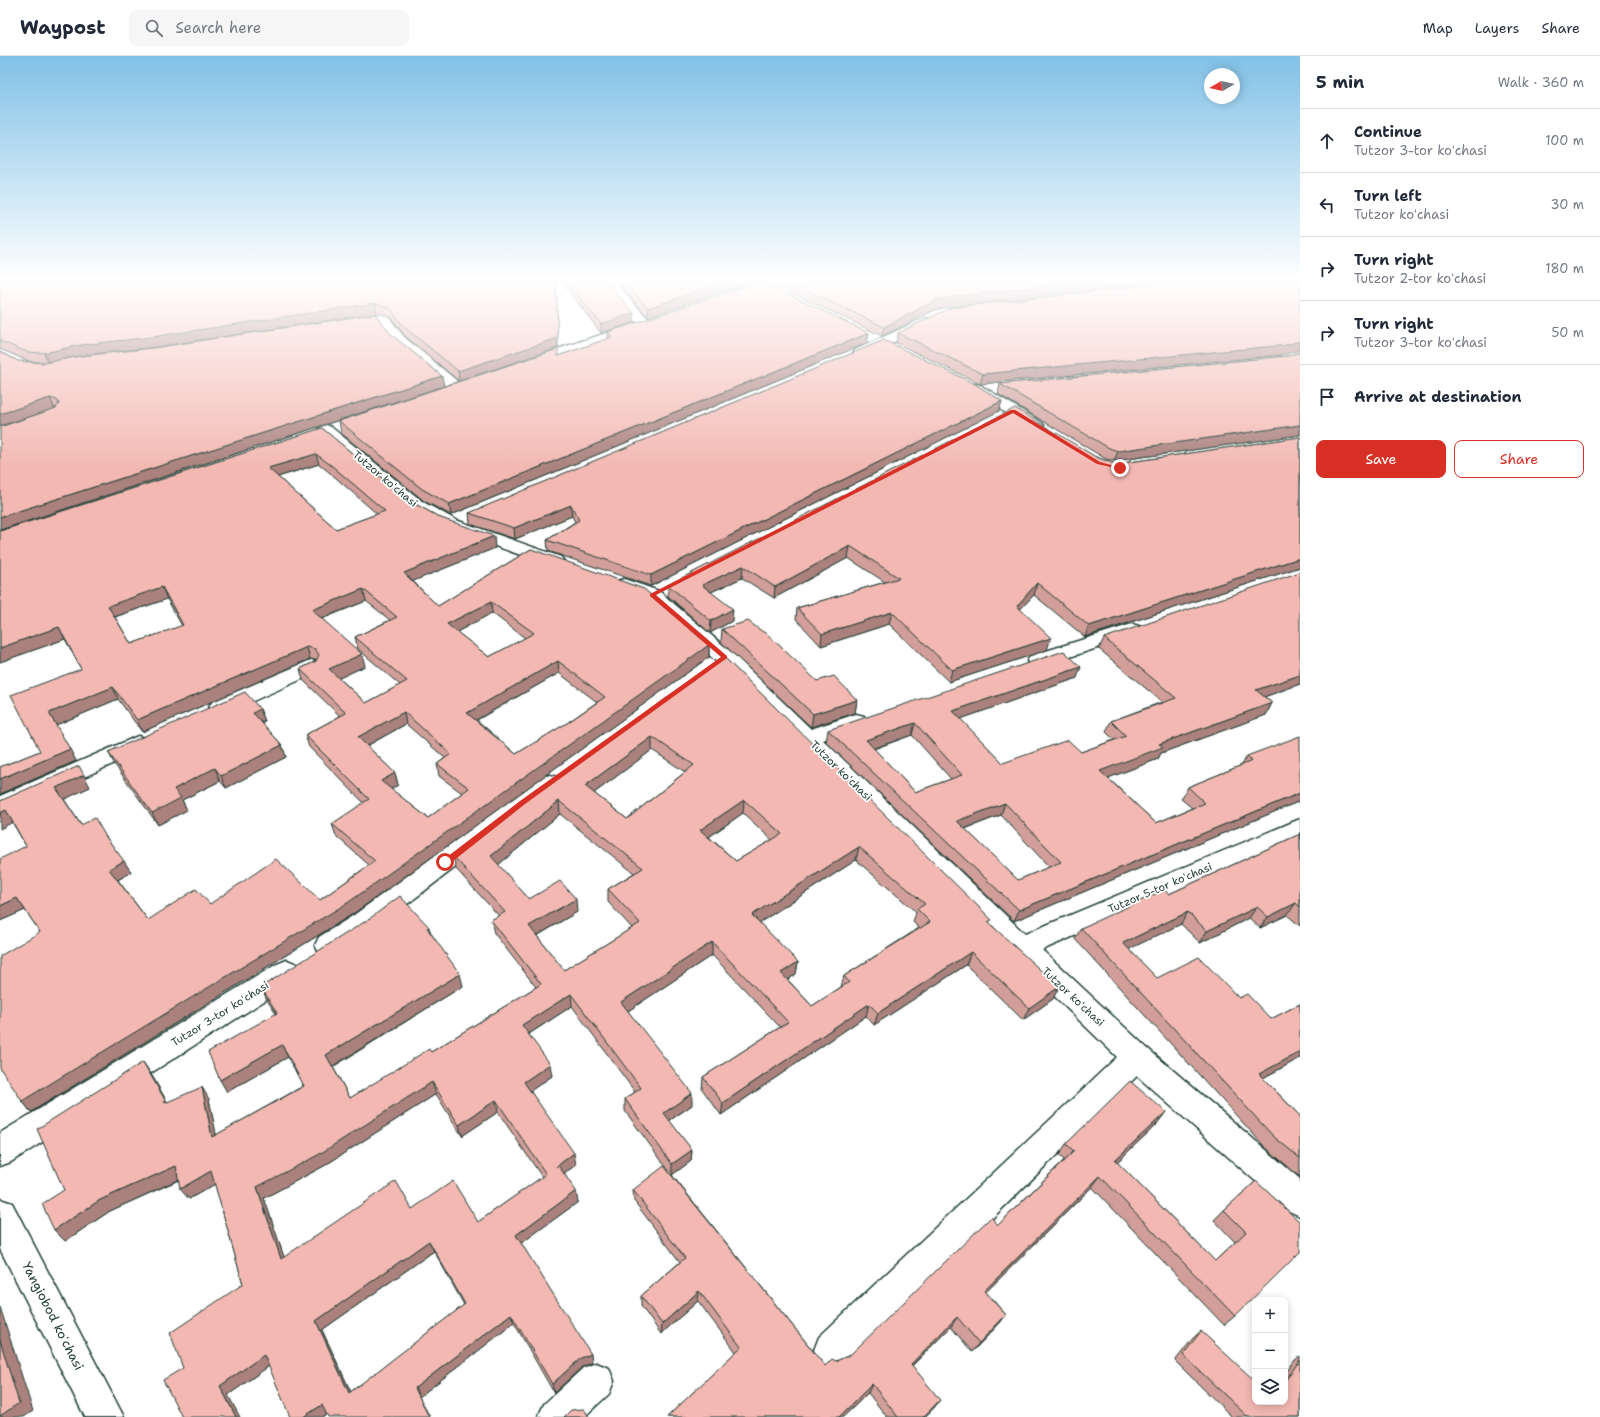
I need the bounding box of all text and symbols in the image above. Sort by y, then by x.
search box [129,10,409,46]
text: Waypost [20,15,105,40]
icon: search [143,17,165,39]
text: Search here [175,18,261,38]
text: Map [1423,19,1453,37]
text: Layers [1475,19,1519,37]
text: Share [1541,19,1580,37]
north arrow [1204,68,1240,104]
text: 5 min [1316,71,1364,93]
text: Walk · 360 m [1498,74,1584,91]
text: Continue [1354,122,1422,142]
icon: ahead [1316,130,1338,152]
text: 100 m [1545,132,1584,149]
text: Tutzor 3-tor koʻchasi [1354,142,1487,159]
text: Turn left [1354,186,1422,206]
icon: left [1316,194,1338,216]
text: 30 m [1550,196,1584,213]
text: Tutzor koʻchasi [1354,206,1449,223]
text: Turn right [1354,250,1434,270]
icon: right [1316,258,1338,280]
text: 180 m [1545,260,1584,277]
text: Tutzor 2-tor koʻchasi [1354,270,1486,287]
text: Turn right [1354,314,1434,334]
icon: right [1316,322,1338,344]
text: 50 m [1551,324,1584,341]
text: Tutzor 3-tor koʻchasi [1354,334,1487,351]
icon: arrive [1316,386,1338,408]
text: Arrive at destination [1354,387,1522,407]
button: Save [1316,440,1446,478]
button: Share [1454,440,1584,478]
street label: Tutzor koʻchasi [349,447,421,511]
route end [1111,459,1129,477]
street label: Tutzor koʻchasi [807,738,875,804]
route start [436,853,454,871]
street label: Tutzor 5-tor koʻchasi [1106,859,1214,917]
street label: Tutzor koʻchasi [1038,964,1108,1030]
street label: Tutzor 3-tor koʻchasi [168,978,272,1050]
street label: Yangiobod koʻchasi [18,1259,88,1373]
map controls [1252,1297,1288,1405]
button: + [1252,1297,1288,1333]
button: − [1252,1333,1288,1369]
button: layers [1252,1369,1288,1405]

